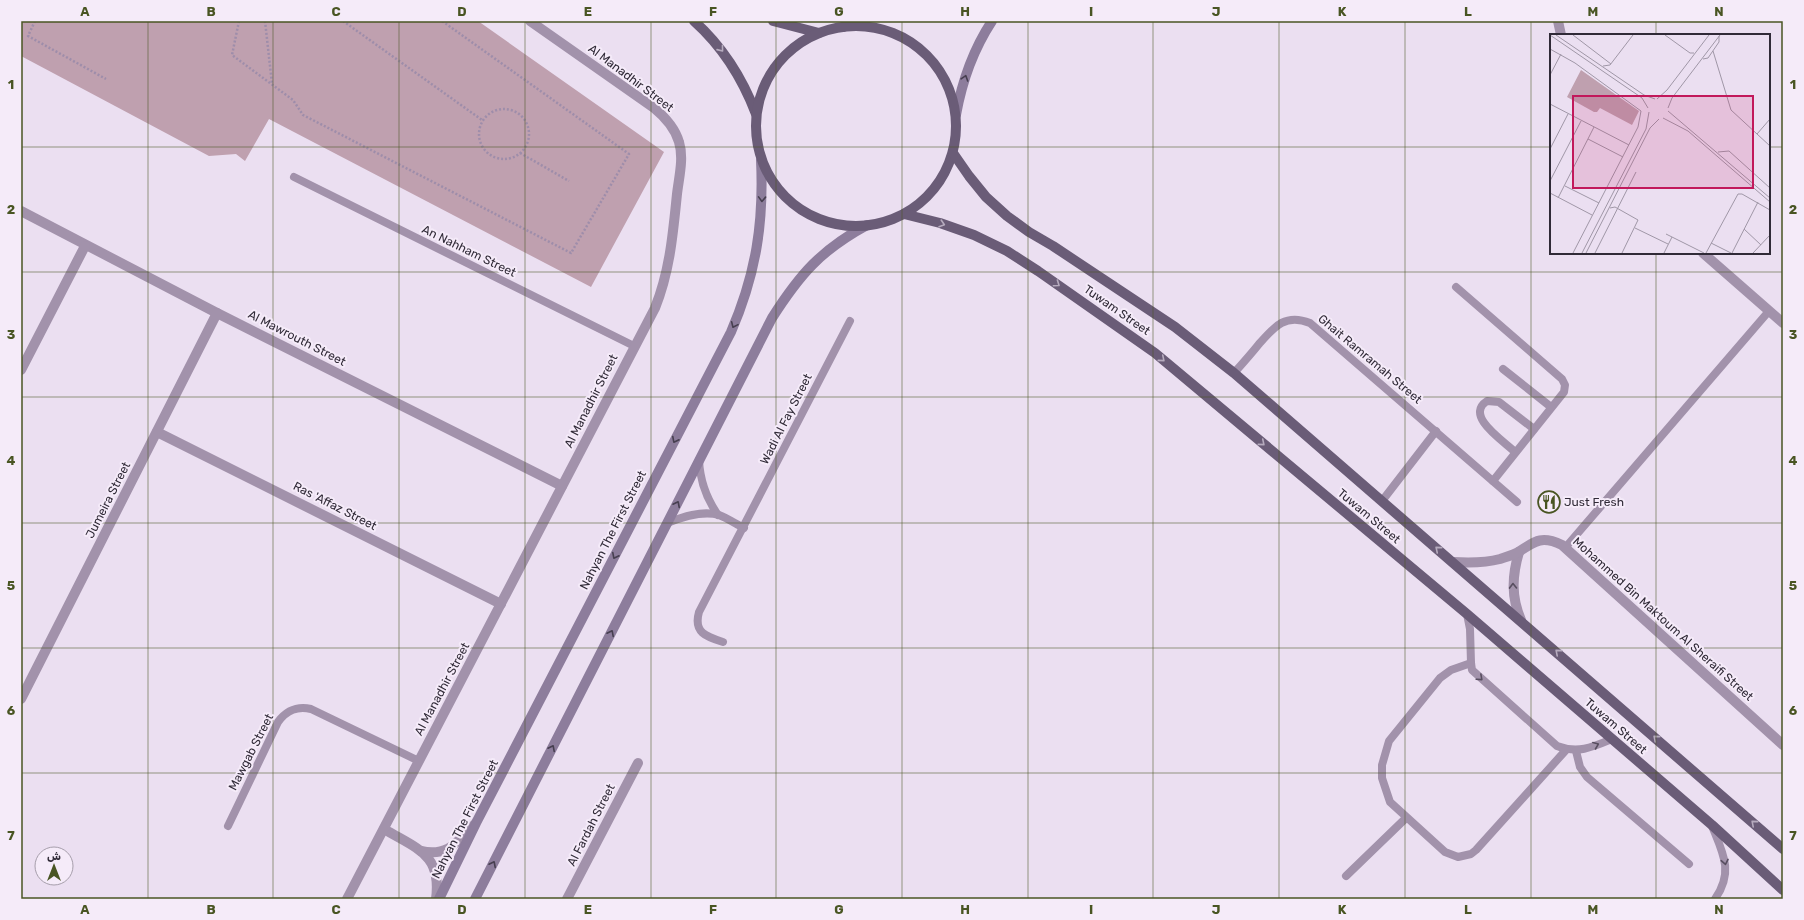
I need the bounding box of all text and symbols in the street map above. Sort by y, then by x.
text: A [80,4,90,19]
text: B [206,4,216,19]
text: C [331,4,341,19]
text: D [457,4,467,19]
text: E [584,4,592,19]
text: F [709,4,717,19]
text: G [834,4,844,19]
text: H [960,4,970,19]
text: I [1089,4,1093,19]
text: J [1212,4,1220,19]
text: K [1338,4,1347,19]
text: L [1464,4,1472,19]
text: M [1588,4,1598,19]
text: N [1714,4,1724,19]
inset map [1550,34,1770,254]
street label: Al Manadhir Street [586,41,677,115]
one-way arrow [716,44,723,52]
one-way arrow [960,74,969,81]
text: 1 [8,77,14,92]
text: 1 [1790,77,1796,92]
one-way arrow [758,196,767,202]
text: 2 [7,202,15,217]
text: 2 [1789,202,1797,217]
one-way arrow [938,219,945,228]
street label: An Nahham Street [420,222,519,280]
one-way arrow [1052,279,1059,286]
street label: Tuwam Street [1081,282,1153,338]
street label: Al Mawrouth Street [246,307,348,369]
street label: Ghait Ramramah Street [1315,311,1425,407]
one-way arrow [731,320,739,328]
text: 3 [7,327,16,342]
text: 3 [1789,327,1798,342]
street label: Al Manadhir Street [561,352,621,450]
one-way arrow [1158,355,1165,362]
street label: Wadi Al Fay Street [757,371,815,467]
one-way arrow [672,436,680,444]
one-way arrow [1257,438,1265,445]
text: 4 [7,453,16,468]
text: 4 [1789,453,1798,468]
street label: Jumeira Street [83,459,133,541]
street label: Nahyan The First Street [577,468,649,592]
street label: Ras 'Affaz Street [291,479,379,533]
street label: Tuwam Street [1335,486,1403,546]
restaurant icon: Just Fresh [1536,489,1562,515]
place label: Just Fresh [1564,495,1624,509]
one-way arrow [672,501,680,509]
street label: Mohammed Bin Maktoum Al Sheraifi Street [1570,534,1756,704]
one-way arrow [1436,546,1443,553]
one-way arrow [612,552,620,559]
text: 5 [7,578,15,593]
text: 5 [1789,578,1797,593]
one-way arrow [1509,583,1517,589]
one-way arrow [606,629,614,637]
street label: Al Manadhir Street [412,640,473,738]
one-way arrow [1555,650,1563,657]
one-way arrow [1475,673,1483,680]
street label: Tuwam Street [1582,695,1650,757]
text: 6 [7,703,16,718]
text: 6 [1789,703,1798,718]
street label: Mawgab Street [226,711,276,793]
one-way arrow [1653,735,1660,742]
one-way arrow [1593,742,1600,750]
one-way arrow [547,745,555,753]
street label: Nahyan The First Street [429,757,501,881]
street label: Al Fardah Street [564,781,618,868]
one-way arrow [1751,821,1758,828]
text: 7 [7,828,15,843]
text: 7 [1789,828,1797,843]
north arrow [34,846,74,886]
text: ش [47,850,61,863]
one-way arrow [1720,858,1728,865]
one-way arrow [488,861,496,868]
text: A [80,902,90,917]
text: B [206,902,216,917]
text: C [331,902,341,917]
text: D [457,902,467,917]
text: E [584,902,592,917]
text: F [709,902,717,917]
text: G [834,902,844,917]
text: H [960,902,970,917]
text: I [1089,902,1093,917]
text: J [1212,902,1220,917]
text: K [1338,902,1347,917]
text: L [1464,902,1472,917]
text: M [1588,902,1598,917]
text: N [1714,902,1724,917]

